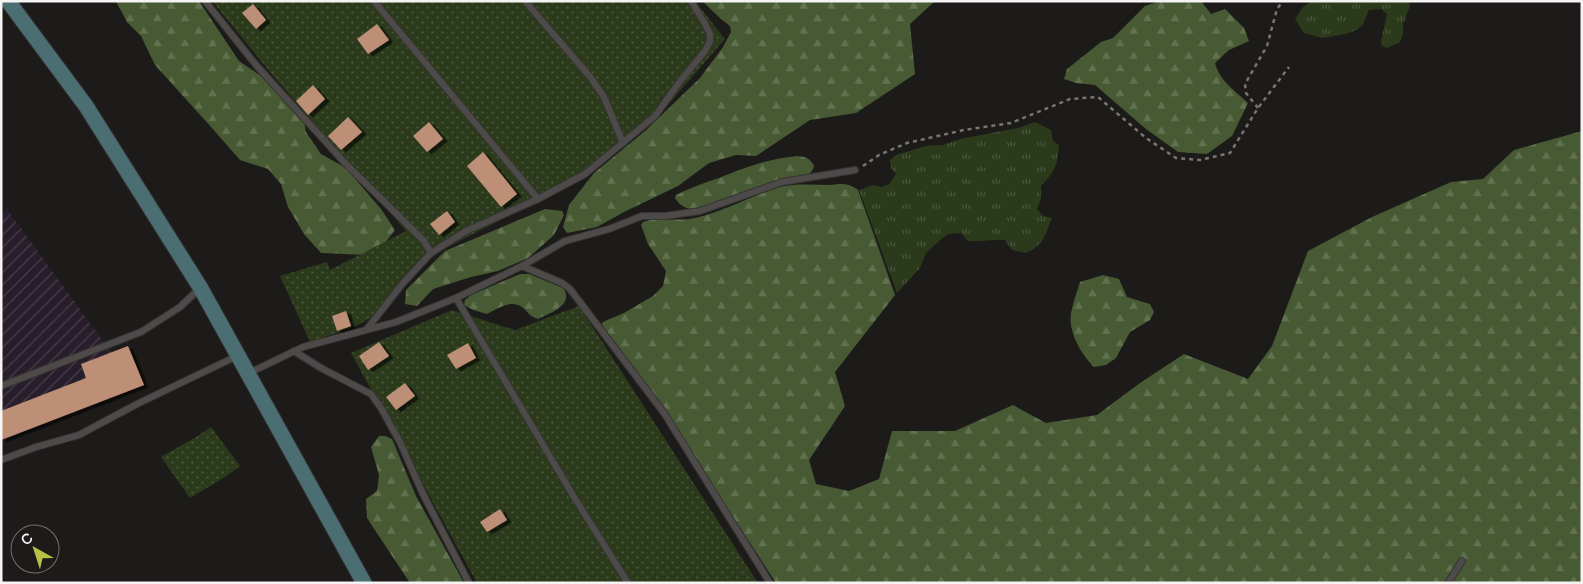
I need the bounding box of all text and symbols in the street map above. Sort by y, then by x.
north arrow [10,524,60,574]
text: С [17,528,37,549]

